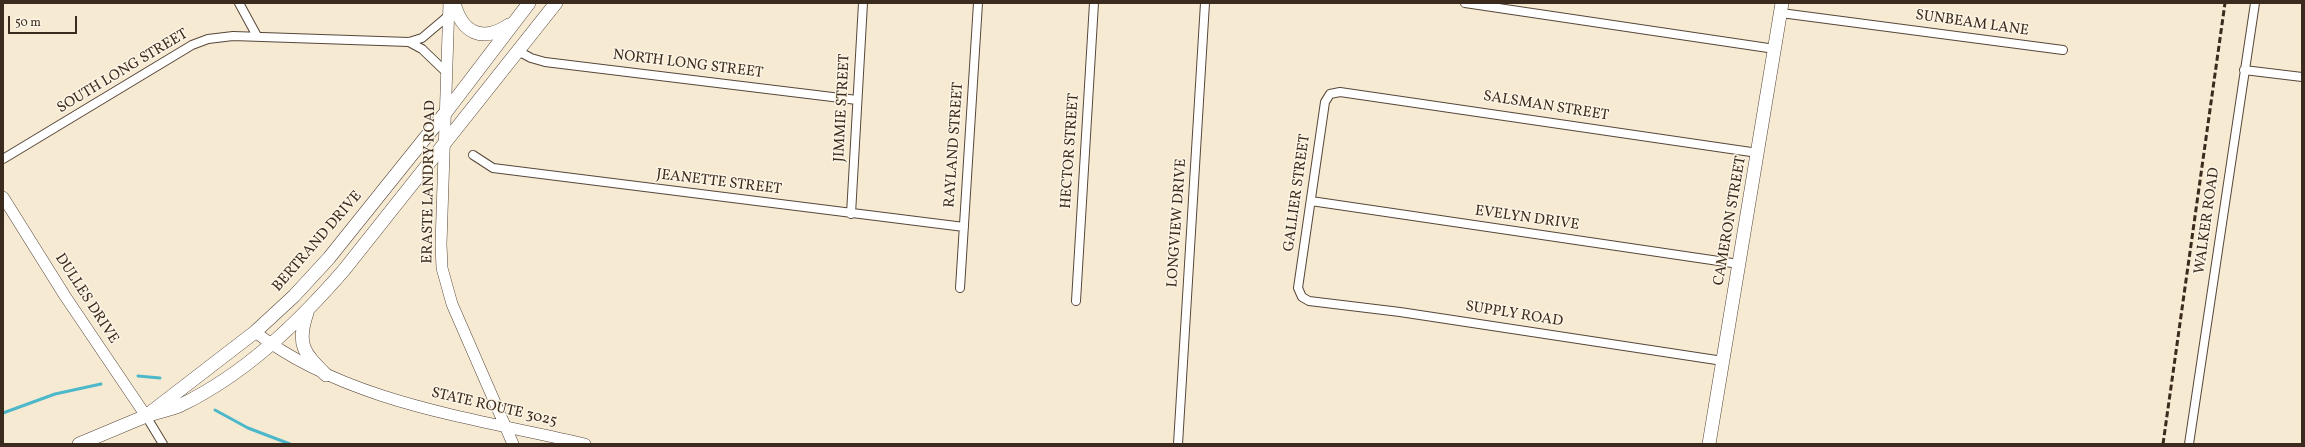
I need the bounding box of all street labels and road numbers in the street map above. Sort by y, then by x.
street label: SUNBEAM LANE [1914,7,2030,41]
street label: SOUTH LONG STREET [54,26,192,118]
street label: NORTH LONG STREET [612,47,764,83]
street label: JIMMIE STREET [831,53,855,163]
street label: RAYLAND STREET [942,82,968,208]
street label: SALSMAN STREET [1482,88,1610,126]
street label: HECTOR STREET [1058,93,1084,209]
street label: ERASTE LANDRY ROAD [420,100,440,264]
street label: GALLIER STREET [1281,133,1315,253]
street label: CAMERON STREET [1711,155,1751,287]
street label: LONGVIEW DRIVE [1165,158,1191,288]
street label: JEANETTE STREET [655,166,783,200]
street label: WALKER ROAD [2192,167,2224,275]
street label: BERTRAND DRIVE [269,188,367,296]
street label: EVELYN DRIVE [1474,203,1580,235]
street label: DULLES DRIVE [50,250,122,348]
street label: SUPPLY ROAD [1464,298,1564,332]
street label: STATE ROUTE 3025 [429,385,559,431]

